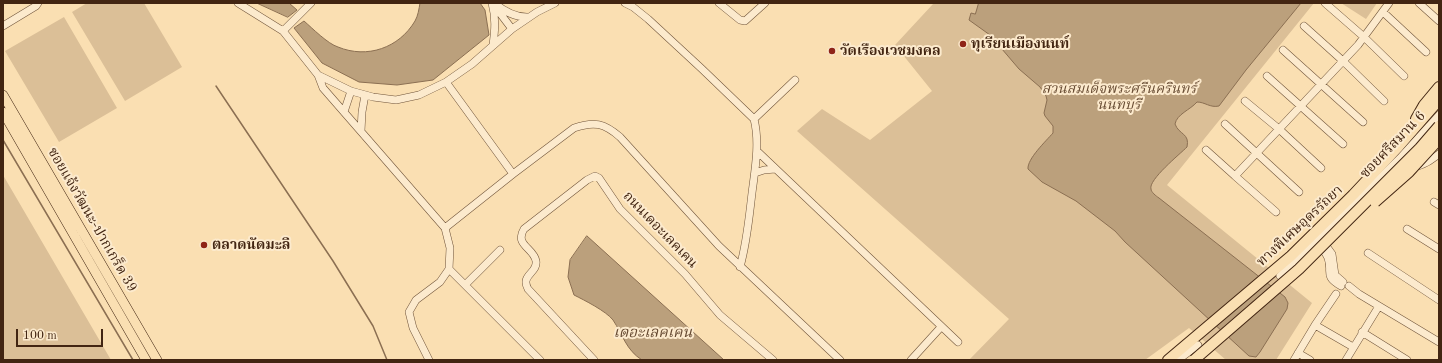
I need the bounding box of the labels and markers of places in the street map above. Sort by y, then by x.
place label: ทุเรียนเมืองนนท์ [971,36,1069,52]
marker: ทุเรียนเมืองนนท์ [958,39,968,49]
place label: วัดเรืองเวชมงคล [840,43,941,59]
marker: วัดเรืองเวชมงคล [827,46,837,56]
place label: ตลาดนัดมะลิ [212,237,291,253]
marker: ตลาดนัดมะลิ [199,240,209,250]

